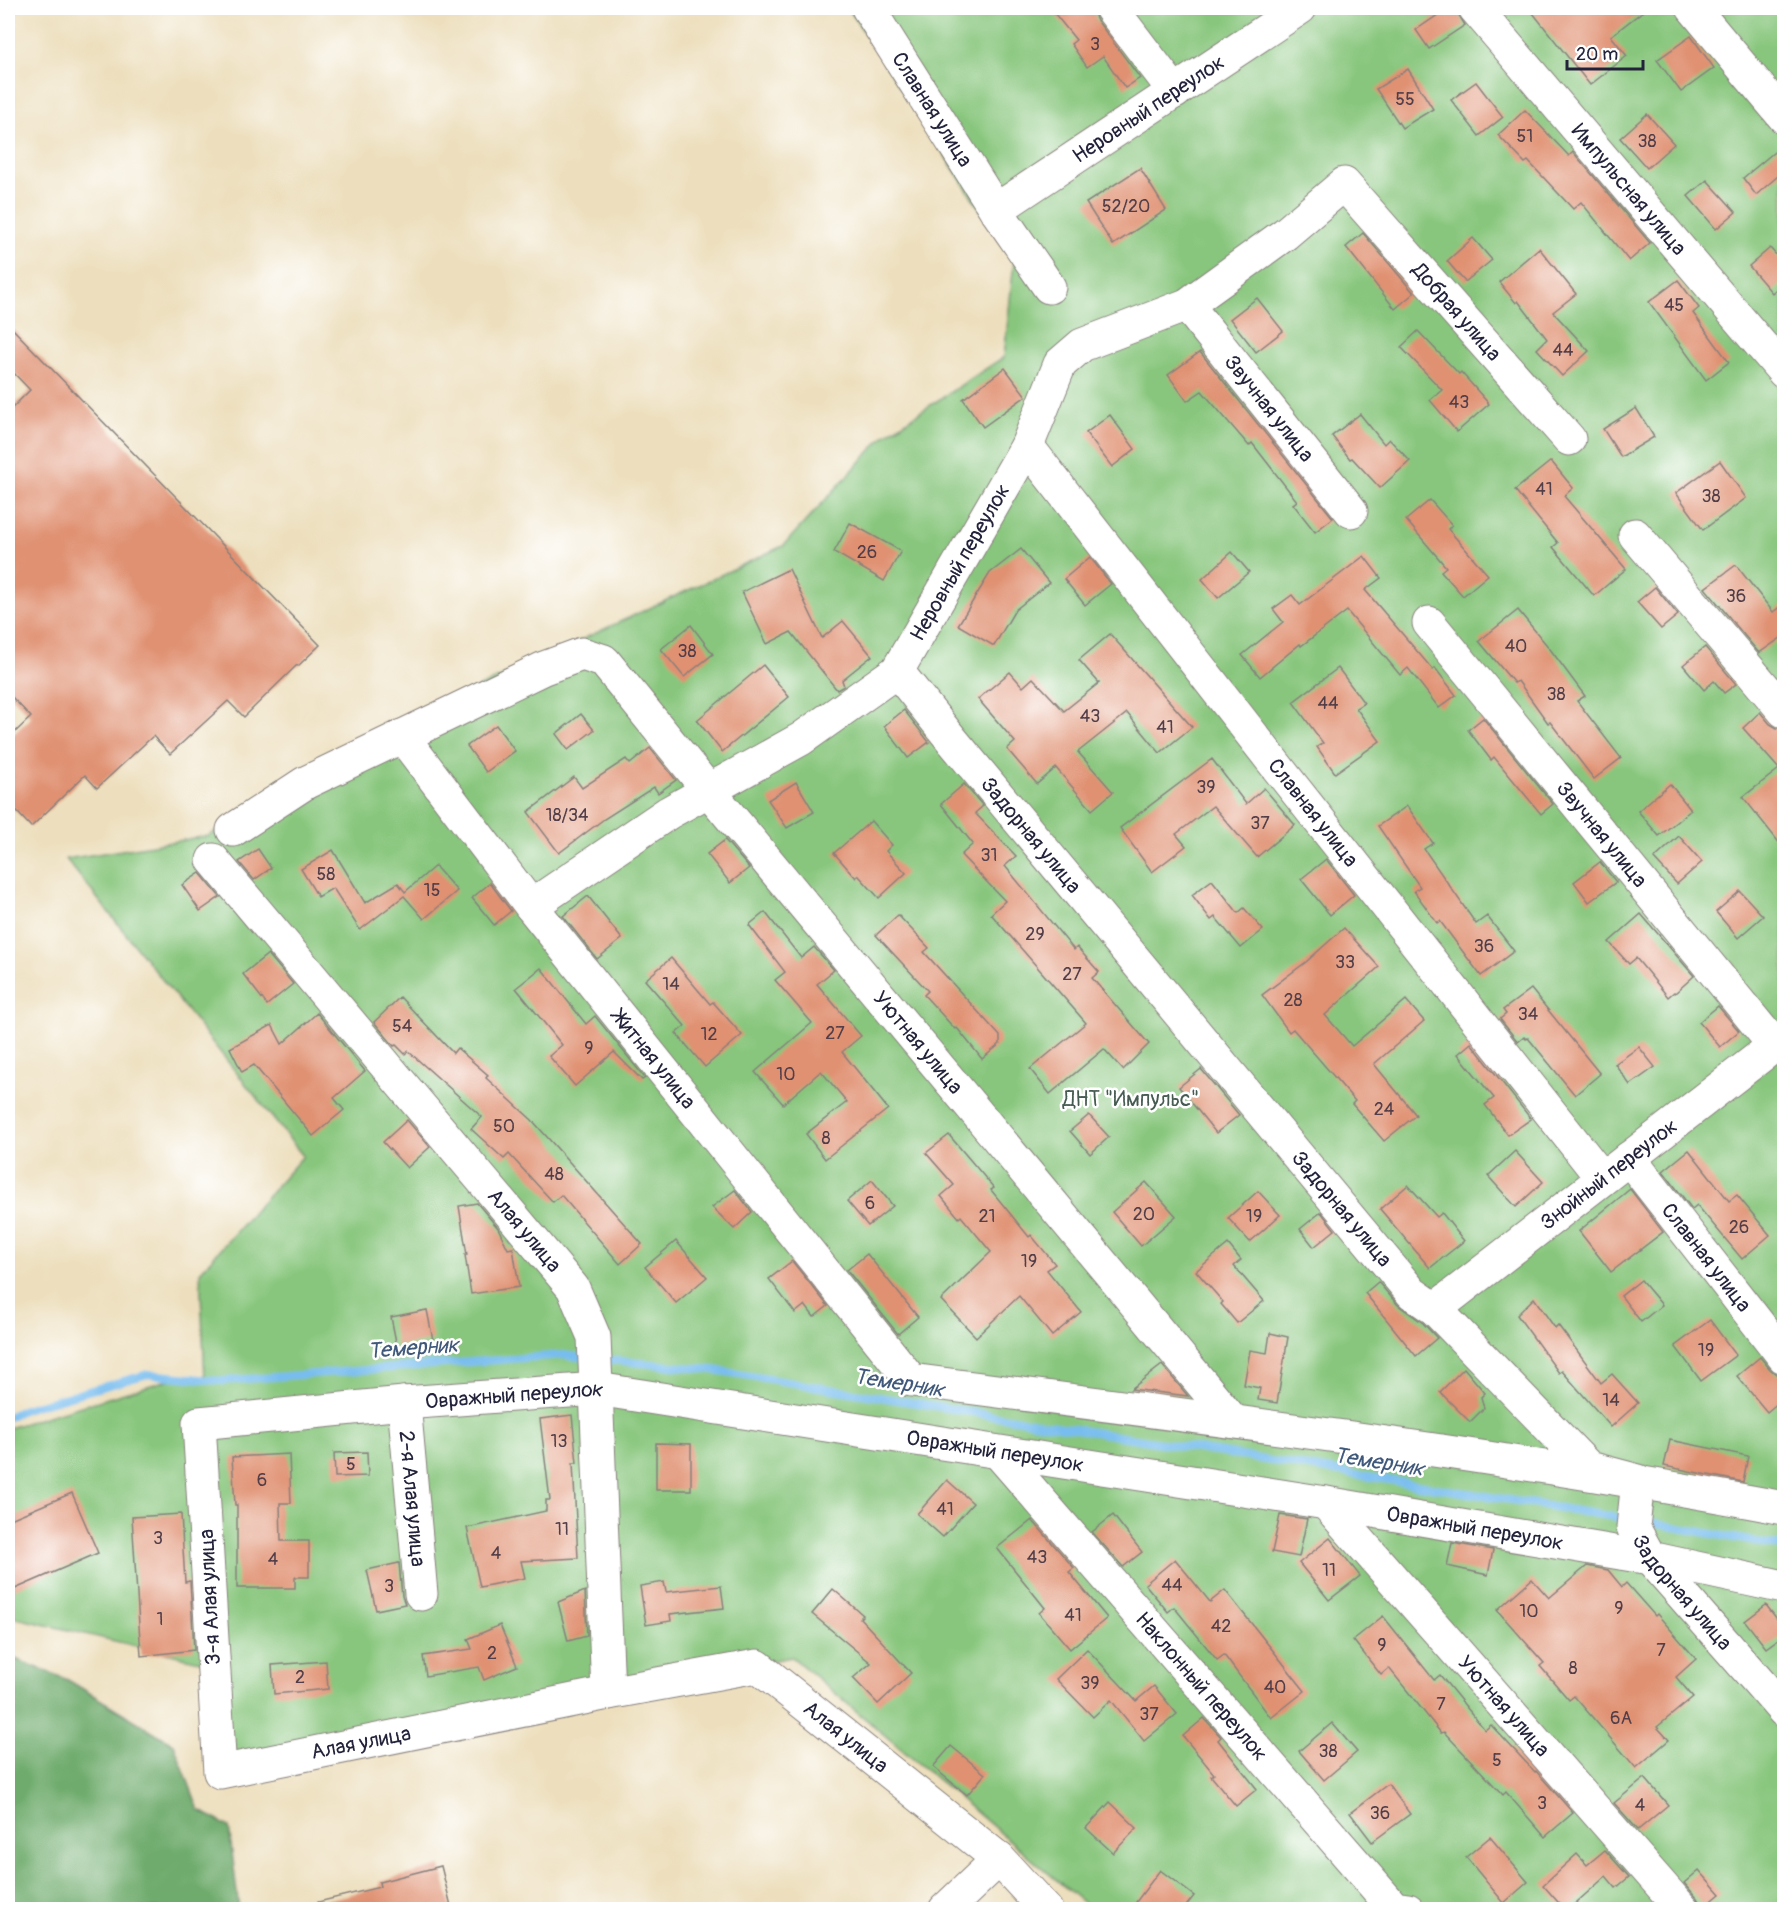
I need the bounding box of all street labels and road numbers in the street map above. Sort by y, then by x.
street label: Славная улица [886,47,979,172]
street label: Неровный переулок [1067,48,1230,169]
street label: Импульсная улица [1565,118,1693,261]
street label: Добрая улица [1406,256,1507,367]
street label: Звучная улица [1218,349,1320,467]
street label: Неровный переулок [904,479,1016,646]
street label: Славная улица [1262,753,1364,872]
street label: Задорная улица [975,771,1087,899]
street label: Звучная улица [1550,776,1653,893]
street label: Уютная улица [867,985,969,1100]
street label: Житная улица [604,1002,702,1114]
street label: Знойный переулок [1535,1112,1683,1236]
street label: Задорная улица [1286,1145,1398,1272]
street label: Алая улица [482,1183,567,1278]
street label: Славная улица [1655,1197,1757,1317]
street label: Овражный переулок [424,1375,606,1415]
street label: Овражный переулок [905,1424,1086,1478]
street label: 2-я Алая улица [393,1430,432,1568]
street label: Овражный переулок [1384,1500,1566,1557]
street label: 3-я Алая улица [193,1528,227,1666]
street label: Задорная улица [1626,1530,1738,1656]
street label: Наклонный переулок [1129,1606,1274,1767]
street label: Уютная улица [1452,1650,1556,1762]
street label: Алая улица [798,1695,894,1779]
street label: Алая улица [309,1720,413,1766]

